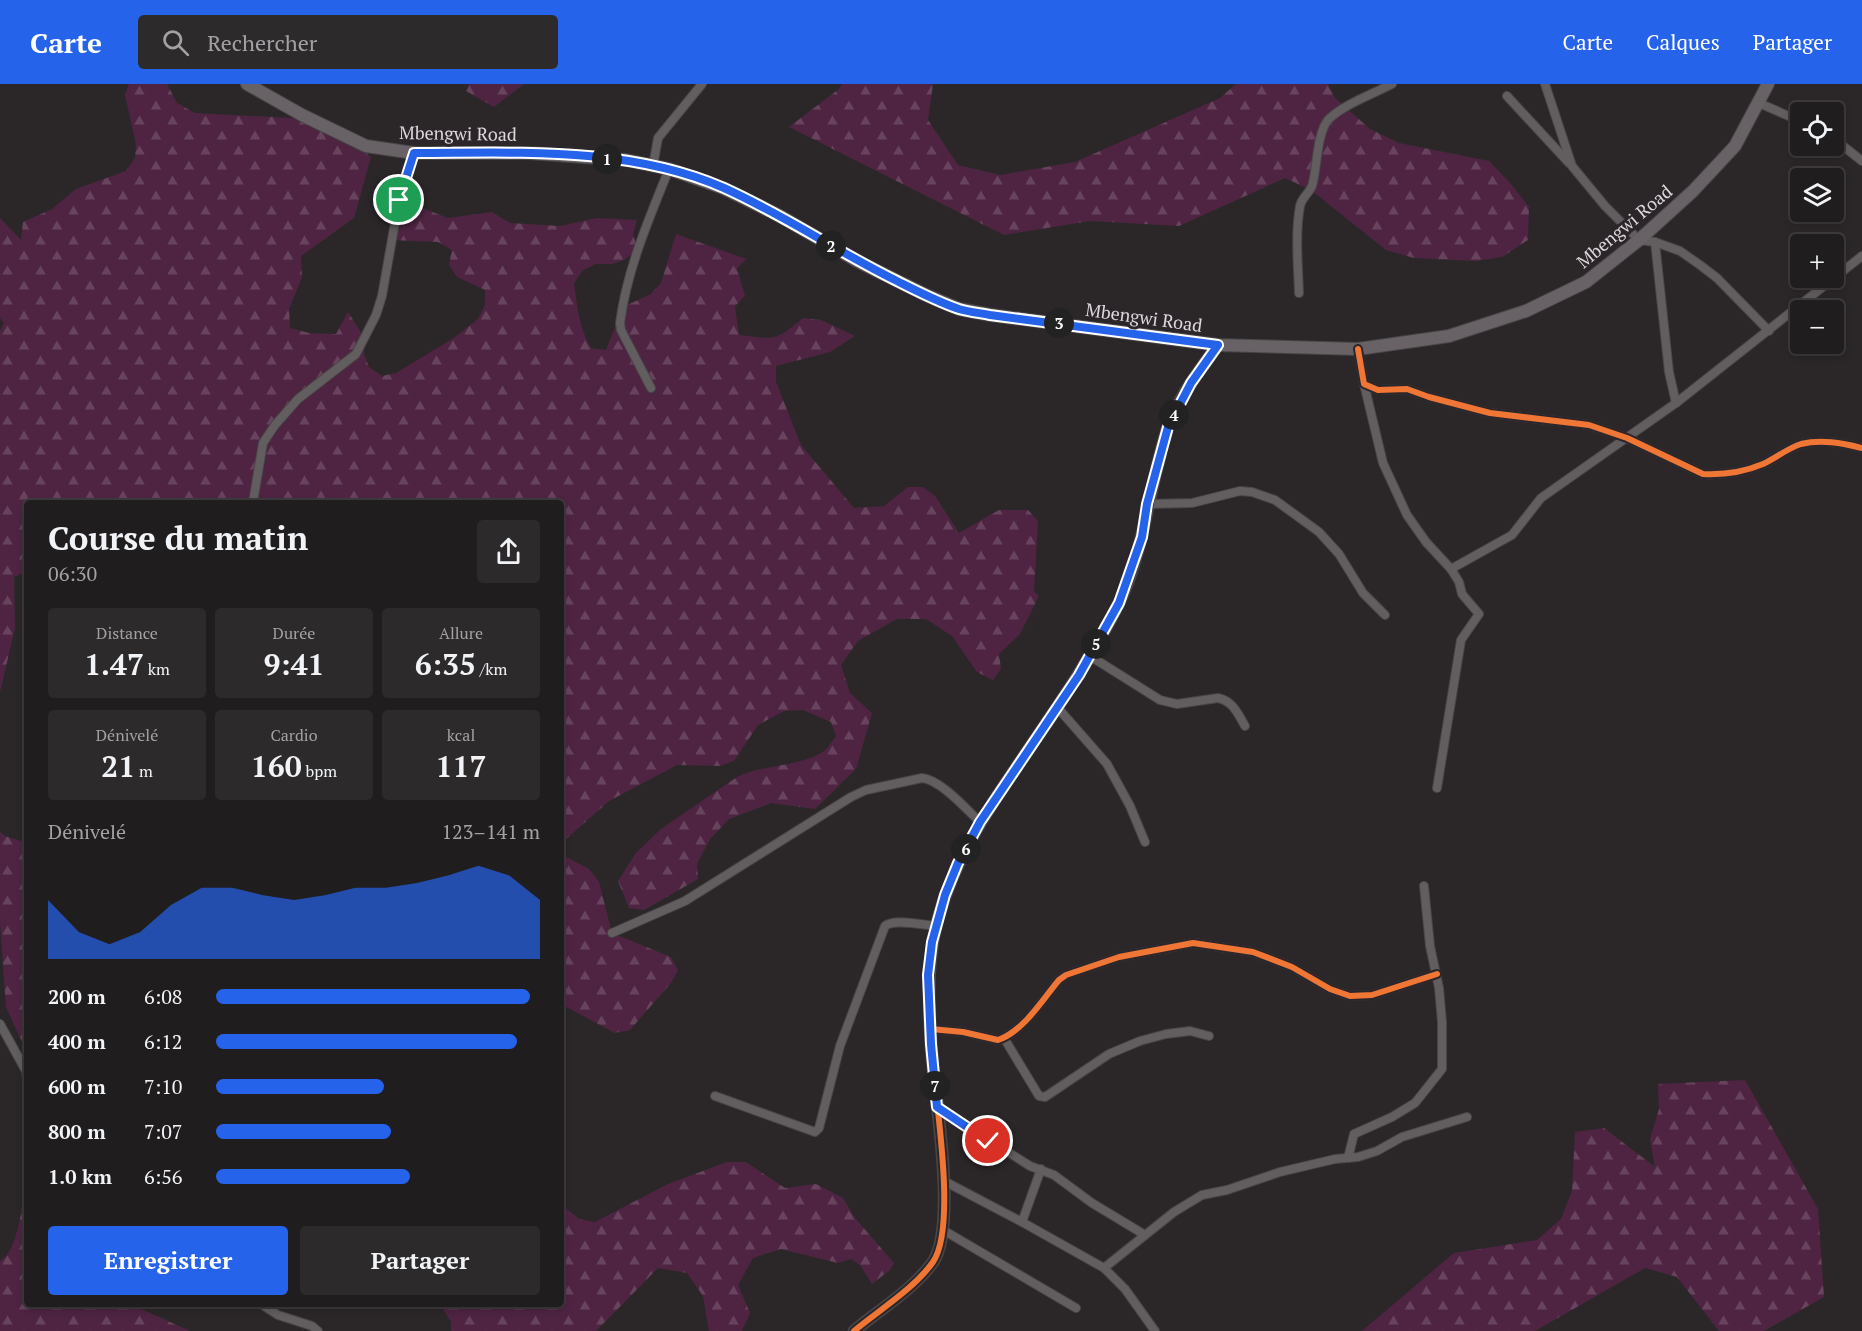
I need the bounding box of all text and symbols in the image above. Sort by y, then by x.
search box [138,15,558,69]
text: Carte [30,24,102,61]
icon: search [159,26,192,59]
text: Rechercher [207,28,317,57]
text: Carte [1563,28,1613,56]
text: Calques [1646,28,1720,56]
text: Partager [1753,28,1832,56]
map controls [1790,102,1844,354]
button: locate [1790,102,1844,156]
street label: Mbengwi Road [399,120,517,146]
pin: 1 [592,144,622,174]
text: 1 [602,148,612,170]
button: layers [1790,168,1844,222]
pin [373,174,424,225]
street label: Mbengwi Road [1571,179,1677,273]
icon: arrive [382,183,415,216]
pin: 2 [816,231,846,261]
button: + [1790,234,1844,288]
text: 2 [826,235,836,257]
street label: Mbengwi Road [1084,297,1204,337]
button: − [1790,300,1844,354]
pin: 3 [1044,308,1074,338]
text: 3 [1054,312,1064,334]
pin: 4 [1159,400,1189,430]
text: 4 [1169,404,1179,426]
text: Course du matin [48,516,308,559]
button: share [477,520,540,583]
text: 06:30 [48,560,97,587]
text: Distance [96,622,158,644]
text: Durée [273,622,315,644]
text: Allure [439,622,483,644]
pin: 5 [1081,629,1111,659]
text: 5 [1091,633,1101,655]
text: 1.47 [84,644,144,684]
text: 9:41 [263,644,325,684]
text: 6:35 [415,644,476,684]
text: km [144,658,170,680]
text: /km [476,658,507,680]
text: Dénivelé [96,724,158,746]
text: Cardio [270,724,318,746]
text: kcal [447,724,475,746]
text: 21 [101,746,135,786]
text: 160 [251,746,302,786]
text: 117 [436,746,486,786]
text: m [135,760,153,782]
text: bpm [302,760,337,782]
text: Dénivelé [48,818,126,845]
text: 123–141 m [441,818,540,845]
pin: 6 [951,834,981,864]
text: 6 [961,838,971,860]
text: 200 m [48,983,106,1010]
text: 6:08 [144,983,183,1010]
text: 400 m [48,1028,106,1055]
text: 6:12 [144,1028,183,1055]
pin: 7 [920,1071,950,1101]
text: 600 m [48,1073,106,1100]
text: 7:10 [144,1073,183,1100]
text: 7 [930,1075,940,1097]
pin [962,1115,1013,1166]
text: 800 m [48,1118,106,1145]
text: 7:07 [144,1118,183,1145]
icon: check [971,1124,1004,1157]
text: 1.0 km [48,1163,112,1190]
text: 6:56 [144,1163,183,1190]
button: Enregistrer [48,1226,288,1295]
button: Partager [300,1226,540,1295]

